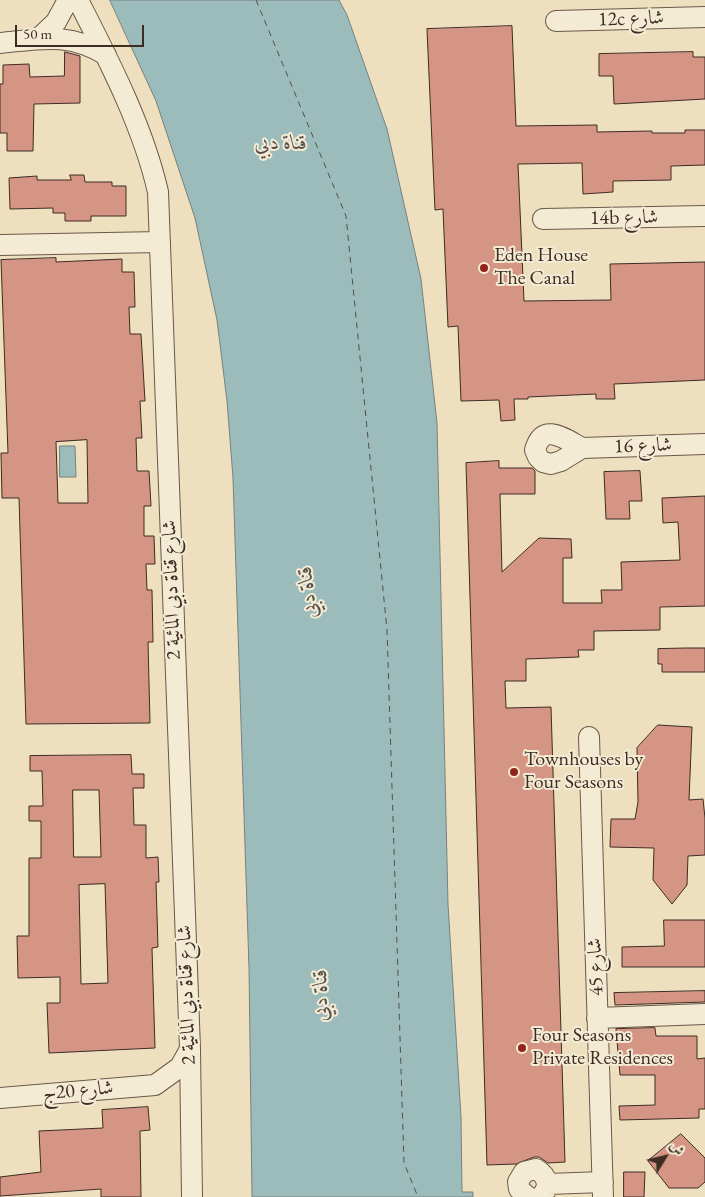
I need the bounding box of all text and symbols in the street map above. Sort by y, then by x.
street label: 12c شارع [598,6,664,32]
scale bar [18,15,146,47]
text: 50 m [23,24,52,43]
water label: قناة دبي [255,130,307,156]
street label: 14b شارع [590,205,658,231]
place label: Eden House The Canal [494,244,588,291]
marker: Eden House The Canal [478,262,490,274]
street label: شارع 16 [614,433,672,459]
street label: شارع قناة دبي المائية 2 [158,520,186,660]
water label: قناة دبي [292,564,324,620]
place label: Townhouses by Four Seasons [524,748,643,795]
marker: Townhouses by Four Seasons [508,766,520,778]
street label: شارع قناة دبي المائية 2 [173,925,201,1065]
street label: شارع 45 [583,938,609,996]
water label: قناة دبي [308,968,334,1022]
place label: Four Seasons Private Residences [532,1024,673,1071]
marker: Four Seasons Private Residences [516,1042,528,1054]
street label: شارع 20ج [42,1076,114,1106]
north arrow [640,1132,690,1182]
text: ش [666,1137,688,1159]

